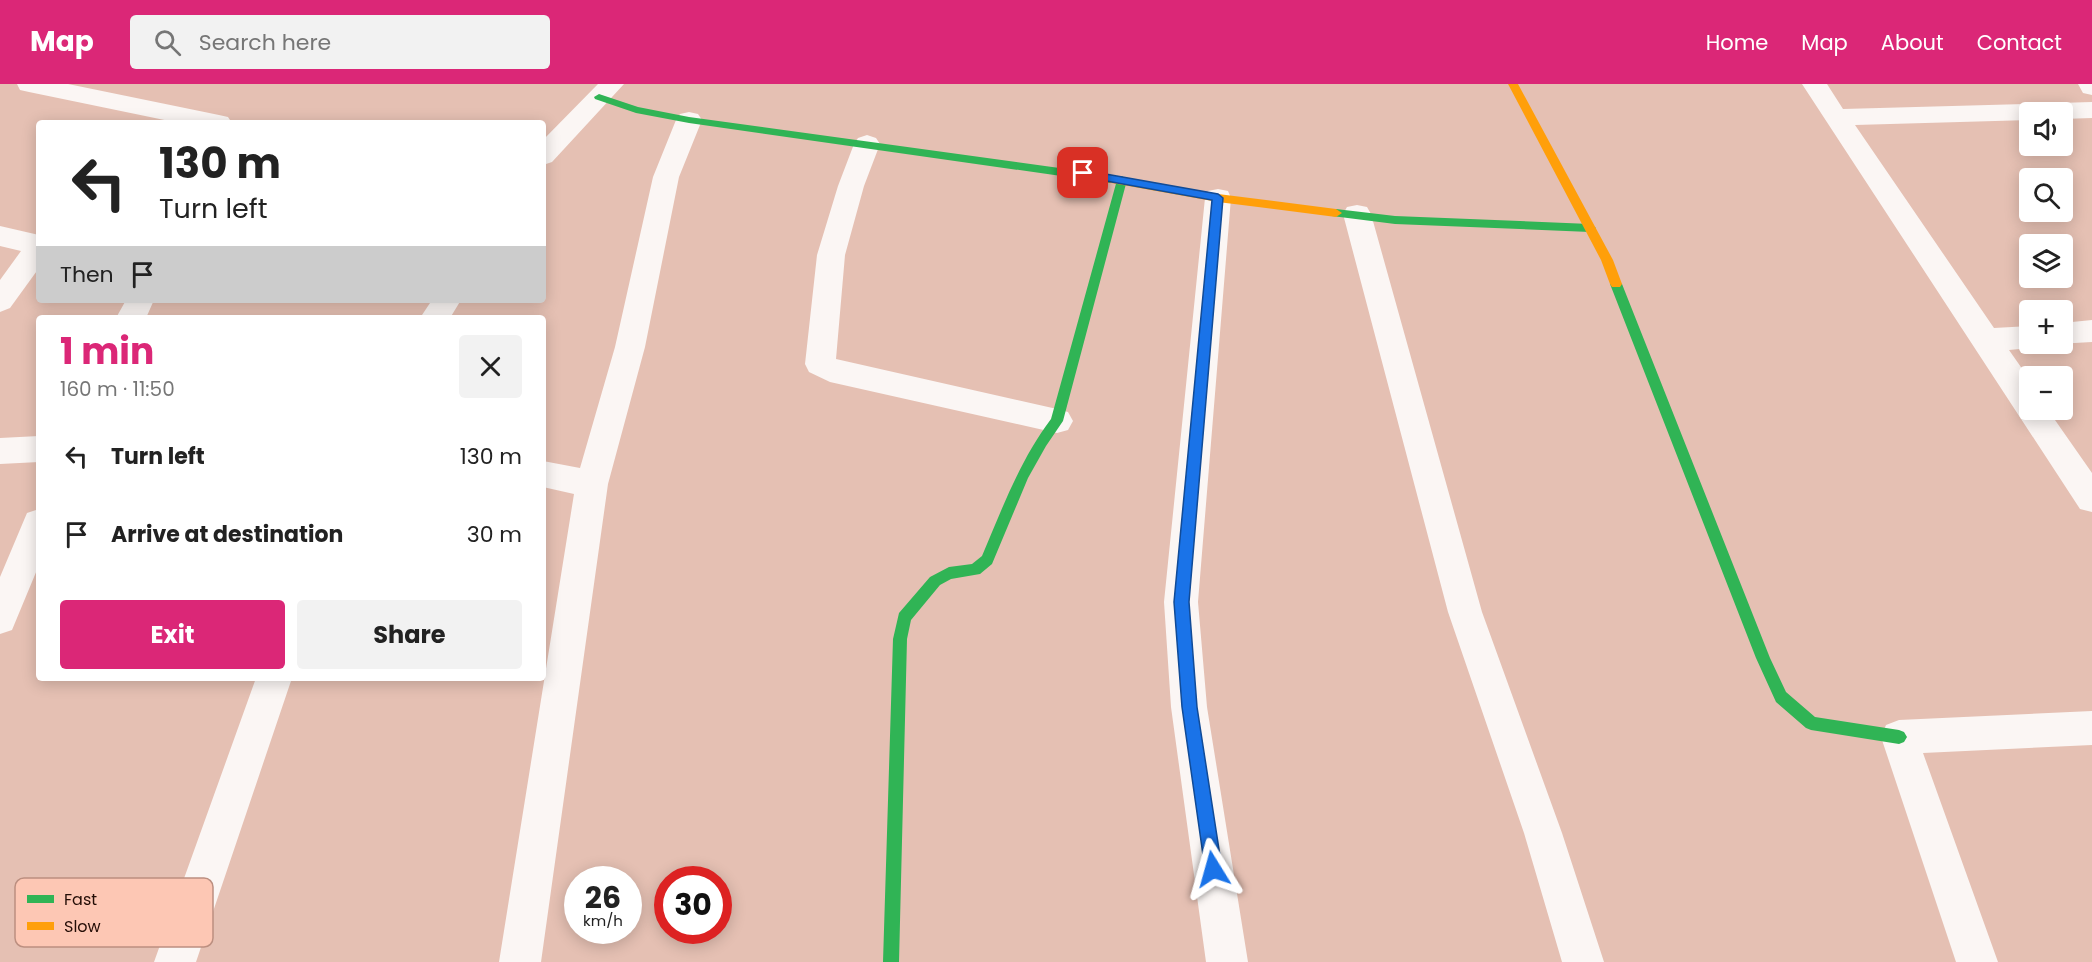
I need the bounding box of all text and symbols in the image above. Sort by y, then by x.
search box [130,15,550,69]
text: Map [30,22,94,61]
icon: search [151,26,184,59]
text: Search here [199,27,331,58]
text: Home [1706,28,1768,57]
text: Map [1801,28,1848,57]
text: About [1881,28,1944,57]
text: Contact [1977,28,2062,57]
map controls [2019,102,2073,420]
button: sound [2019,102,2073,156]
text: 130 m [159,134,281,193]
icon: left [60,144,138,222]
pin [1057,147,1108,198]
icon: arrive [1066,156,1099,189]
button: search [2019,168,2073,222]
text: Turn left [159,190,268,227]
button: layers [2019,234,2073,288]
icon: arrive [126,258,159,291]
text: Then [60,259,114,290]
button: + [2019,300,2073,354]
text: 1 min [60,326,154,377]
button: close [459,335,522,398]
button: − [2019,366,2073,420]
text: 160 m · 11:50 [60,375,175,403]
icon: left [60,440,93,473]
text: Turn left [111,441,205,472]
text: 130 m [460,441,522,472]
icon: arrive [60,518,93,551]
text: Arrive at destination [111,519,343,550]
text: 30 m [467,519,522,550]
button: Exit [60,600,285,669]
button: Share [297,600,522,669]
position arrow [1181,837,1245,901]
speed limit sign: 30 [654,866,732,944]
text: 26 [585,876,621,919]
legend [15,878,213,947]
text: Fast [64,888,97,911]
text: km/h [583,910,623,931]
text: Slow [64,915,101,938]

